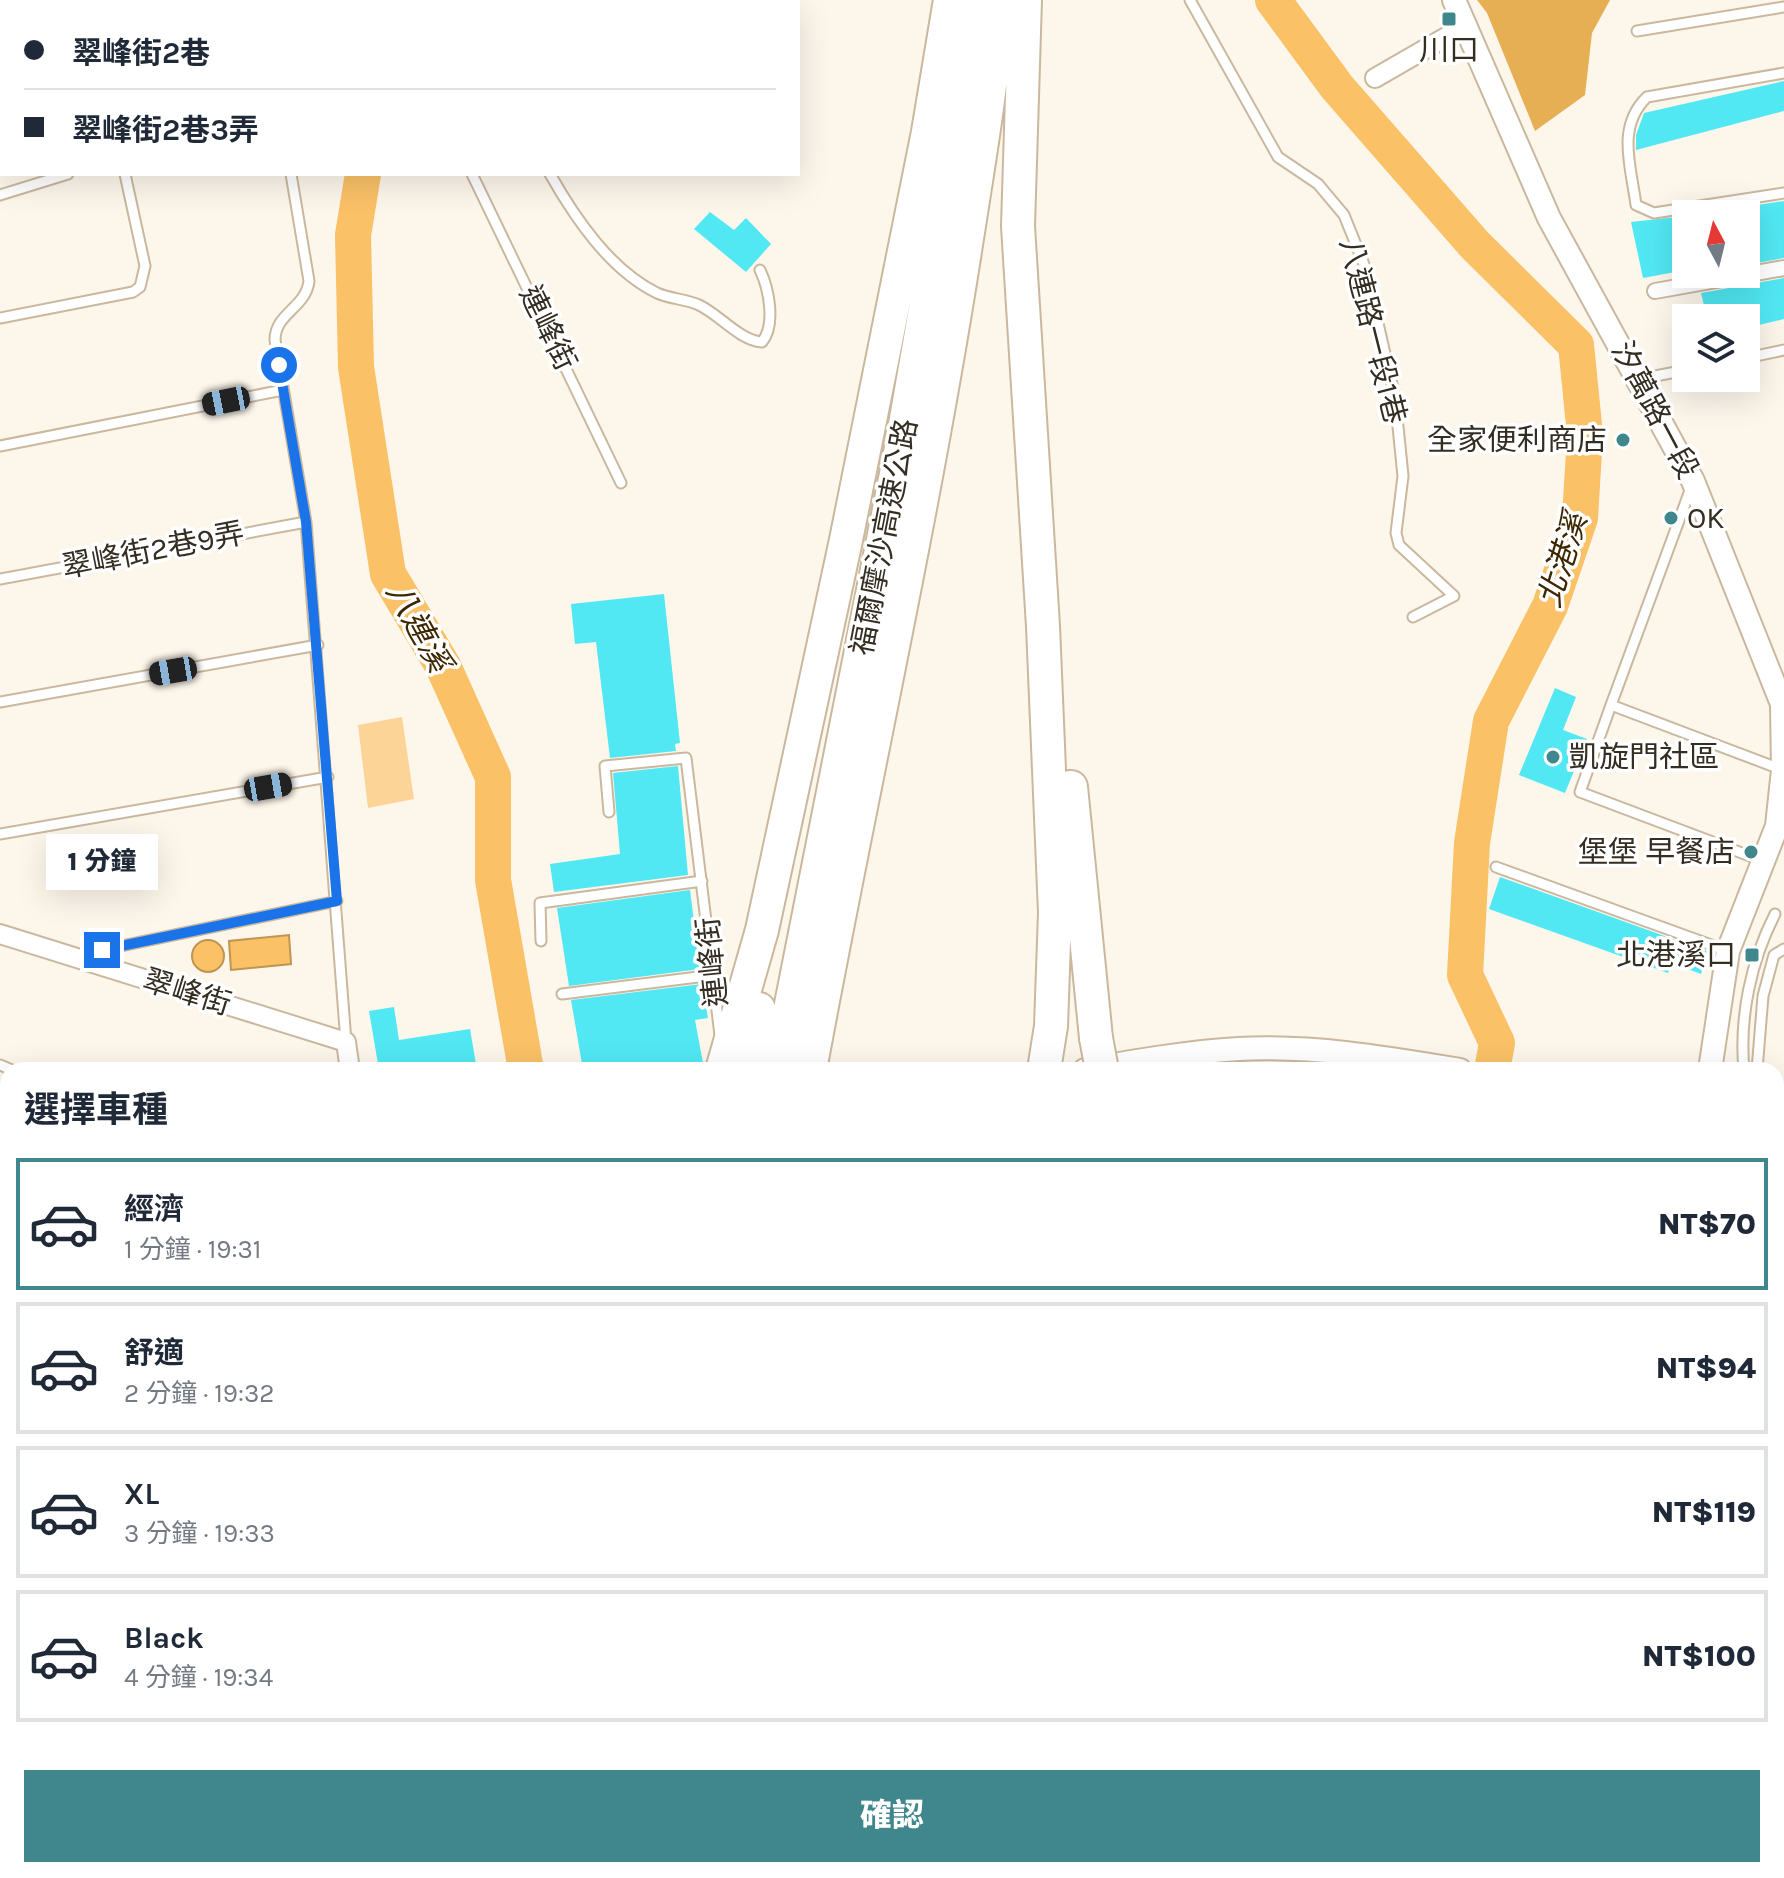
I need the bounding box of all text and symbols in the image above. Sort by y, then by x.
marker: 川口 [1440,10,1458,28]
place label: 川口 [1419,32,1479,68]
text: 翠峰街2巷 [72,35,210,71]
text: 翠峰街2巷3弄 [72,112,259,148]
north arrow [1672,200,1760,288]
map controls [1672,200,1760,392]
street label: 八連路一段1巷 [1333,235,1413,427]
street label: 連峰街 [512,280,584,376]
button: layers [1672,304,1760,392]
street label: 汐萬路一段 [1604,335,1706,485]
route start [261,347,297,383]
car [200,385,252,417]
street label: 福爾摩沙高速公路 [843,416,925,658]
place label: 全家便利商店 [1427,422,1607,458]
marker: 全家便利商店 [1614,431,1632,449]
place label: OK [1687,500,1725,536]
water label: 北港溪 [1531,505,1595,611]
marker: OK [1662,509,1680,527]
street label: 翠峰街2巷9弄 [59,515,247,585]
water label: 八連溪 [379,576,460,682]
car [147,655,199,687]
place label: 凱旋門社區 [1569,739,1719,775]
marker: 凱旋門社區 [1544,748,1562,766]
car [242,771,294,803]
callout: 1 分鐘 [46,834,158,890]
place label: 堡堡 早餐店 [1578,834,1735,870]
marker: 堡堡 早餐店 [1742,843,1760,861]
text: 1 分鐘 [68,846,137,877]
street label: 連峰街 [689,915,735,1009]
route end [84,932,120,968]
place label: 北港溪口 [1616,937,1736,973]
marker: 北港溪口 [1743,946,1761,964]
street label: 翠峰街 [139,962,235,1022]
text: 選擇車種 [24,1089,168,1131]
icon: car [28,1188,100,1260]
text: 經濟 [124,1191,184,1227]
text: NT$70 [1658,1206,1756,1242]
text: 1 分鐘 · 19:31 [124,1234,261,1265]
icon: car [28,1332,100,1404]
text: 舒適 [124,1335,184,1371]
text: NT$94 [1656,1350,1756,1386]
text: 2 分鐘 · 19:32 [124,1378,274,1409]
icon: car [28,1476,100,1548]
text: XL [124,1476,159,1512]
text: NT$119 [1652,1494,1756,1530]
text: 3 分鐘 · 19:33 [124,1518,275,1549]
icon: car [28,1620,100,1692]
text: Black [124,1620,204,1656]
text: NT$100 [1642,1638,1756,1674]
text: 4 分鐘 · 19:34 [124,1662,273,1693]
button: 確認 [24,1770,1760,1862]

